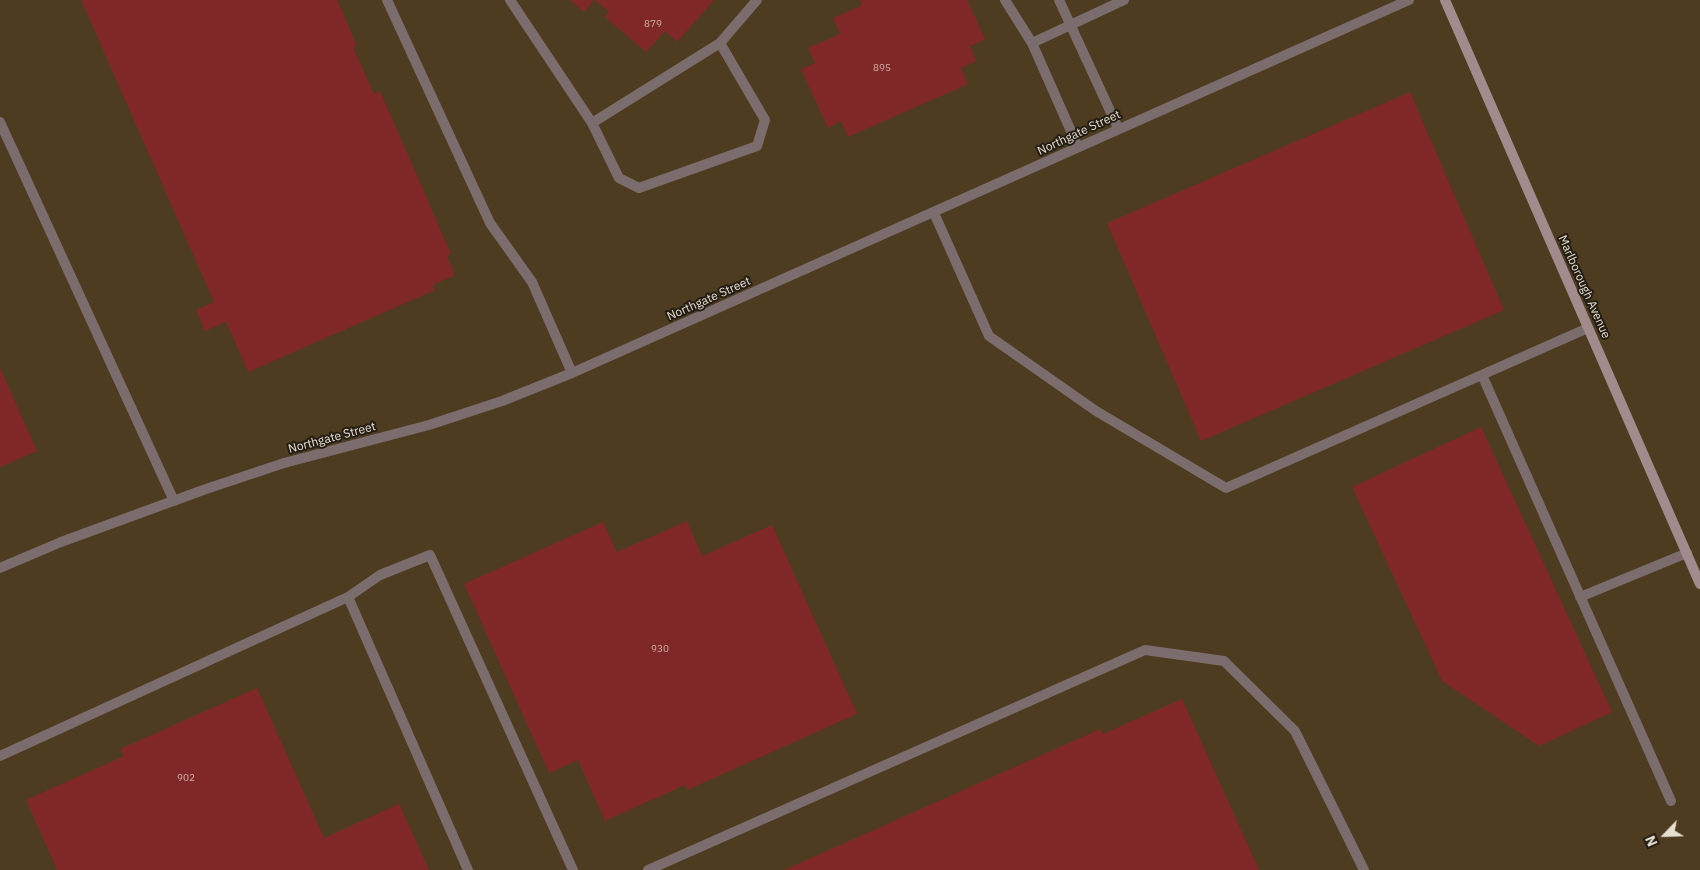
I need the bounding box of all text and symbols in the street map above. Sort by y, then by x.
house number: 879 [644,18,662,30]
house number: 895 [873,62,891,74]
street label: Northgate Street [1035,107,1123,159]
street label: Marlborough Avenue [1555,233,1613,341]
street label: Northgate Street [665,274,753,324]
street label: Northgate Street [287,419,377,457]
house number: 930 [651,643,669,655]
house number: 902 [177,772,195,784]
north arrow [1640,810,1690,860]
text: N [1641,833,1662,849]

